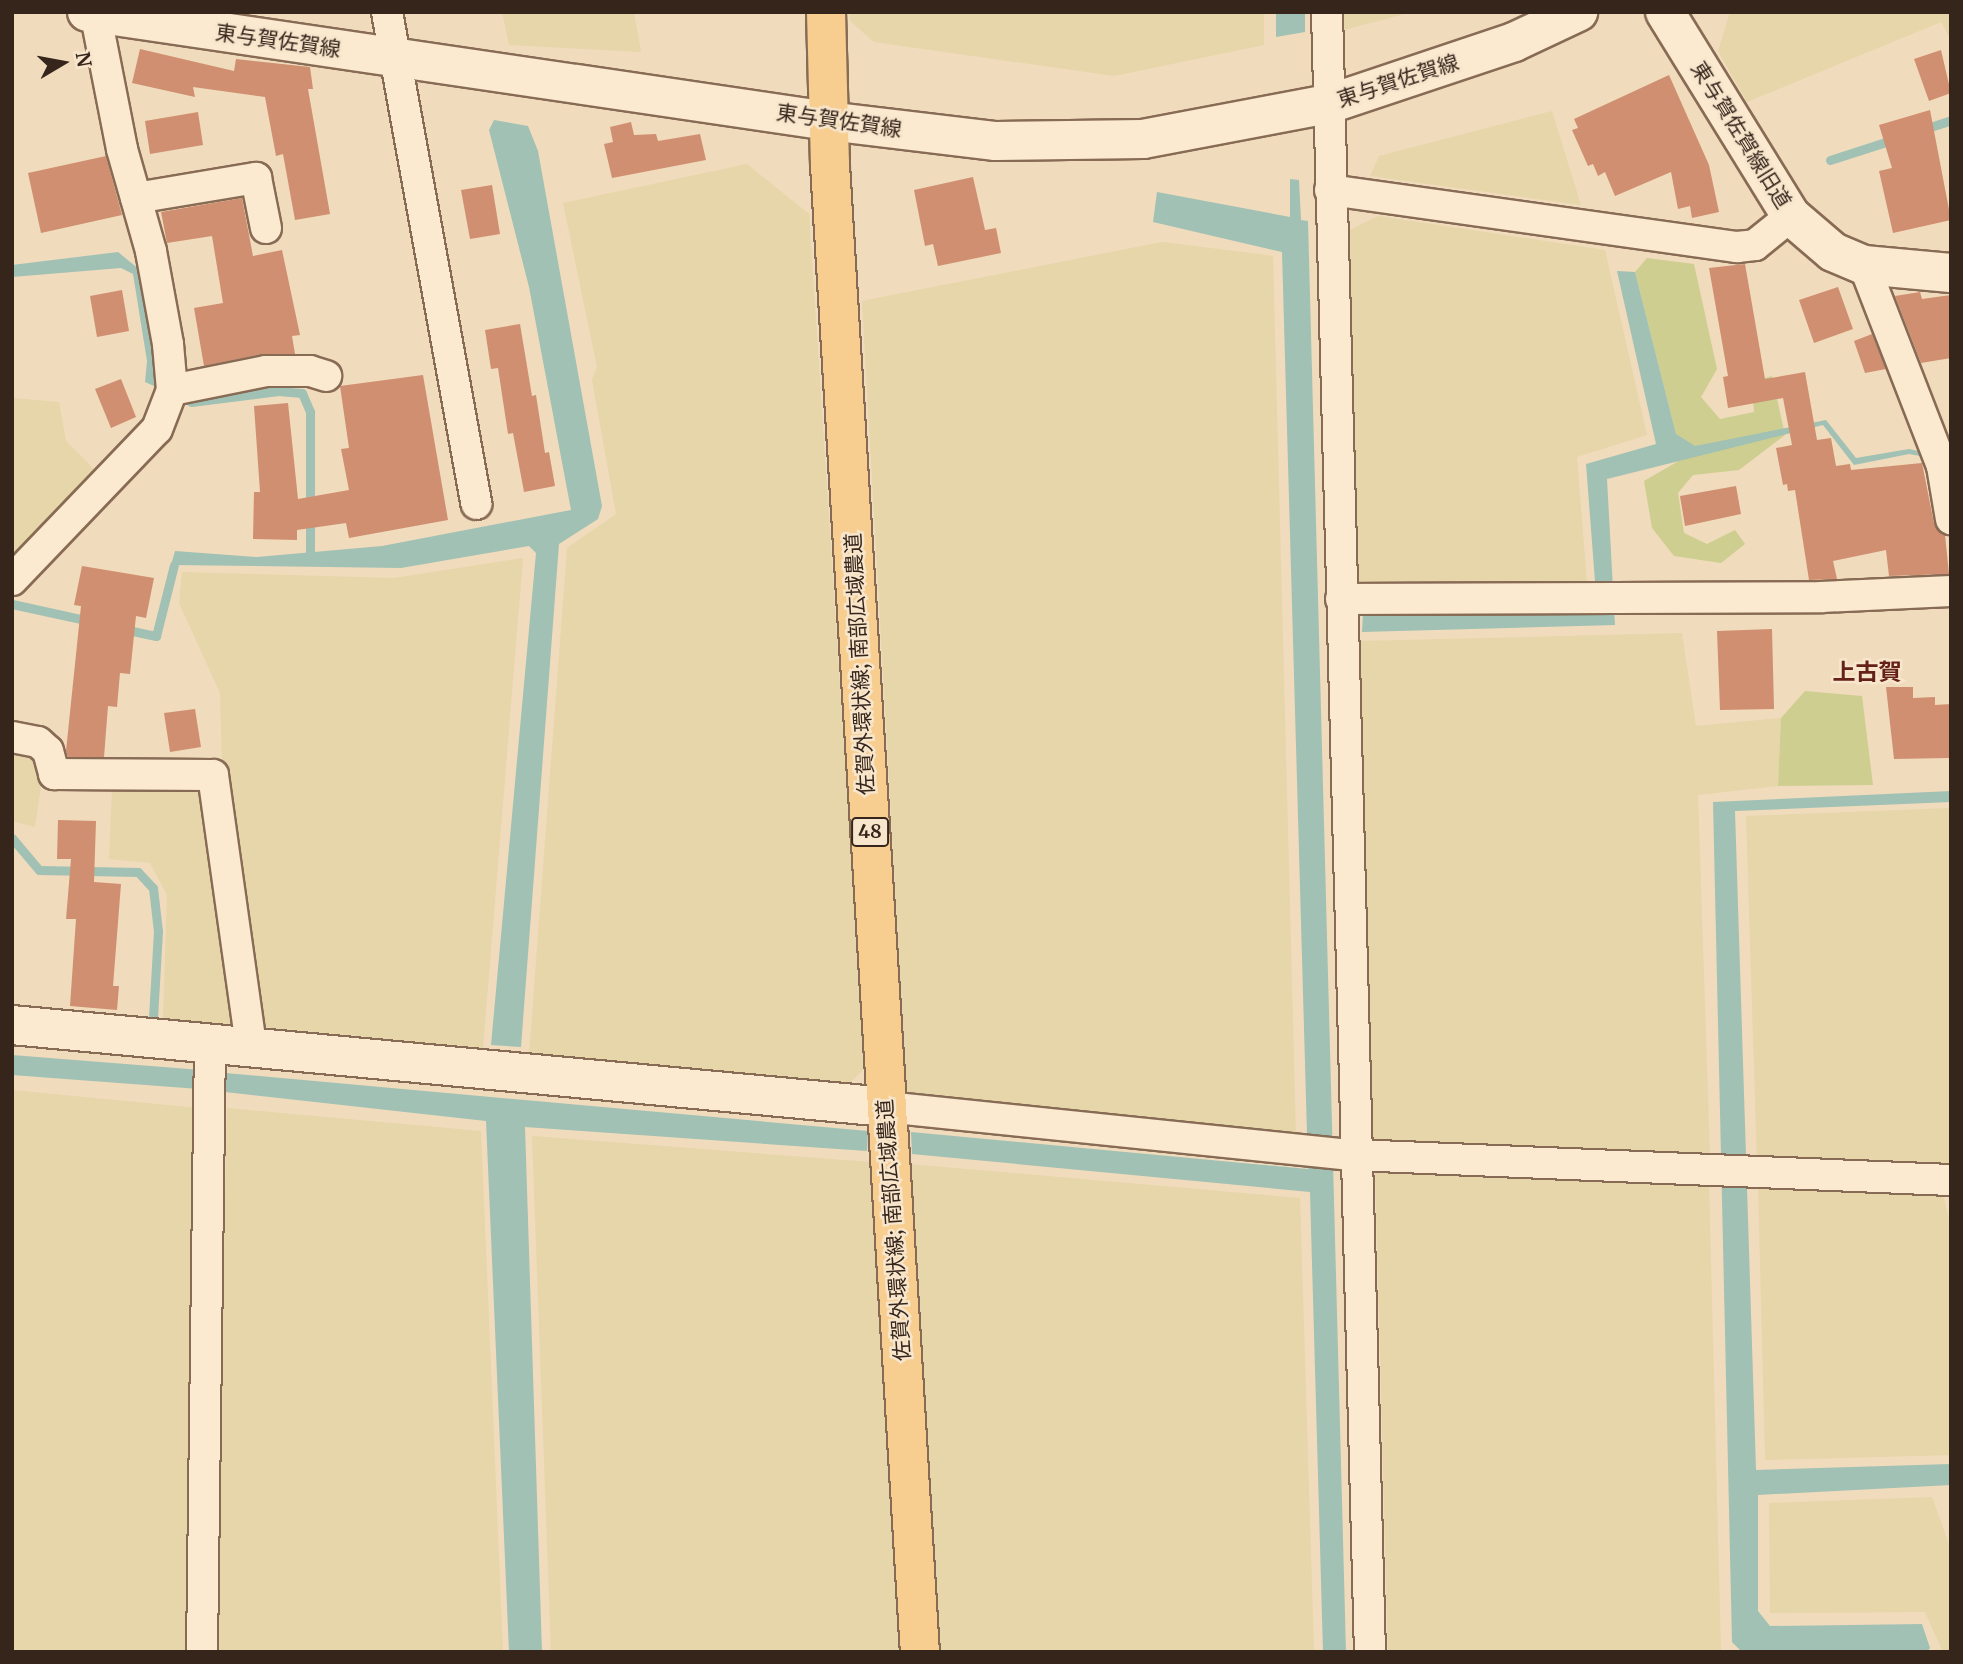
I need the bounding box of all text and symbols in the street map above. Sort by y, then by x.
street label: 東与賀佐賀線 [214,20,342,62]
north arrow [28,28,98,98]
text: N [71,50,97,69]
street label: 東与賀佐賀線 [1334,50,1462,112]
street label: 東与賀佐賀線旧道 [1686,57,1796,213]
street label: 東与賀佐賀線 [775,100,903,142]
street label: 佐賀外環状線; 南部広域農道 [841,532,879,796]
district label: 上古賀 [1833,658,1901,686]
road number: 48 [851,817,889,848]
street label: 佐賀外環状線; 南部広域農道 [872,1098,916,1362]

